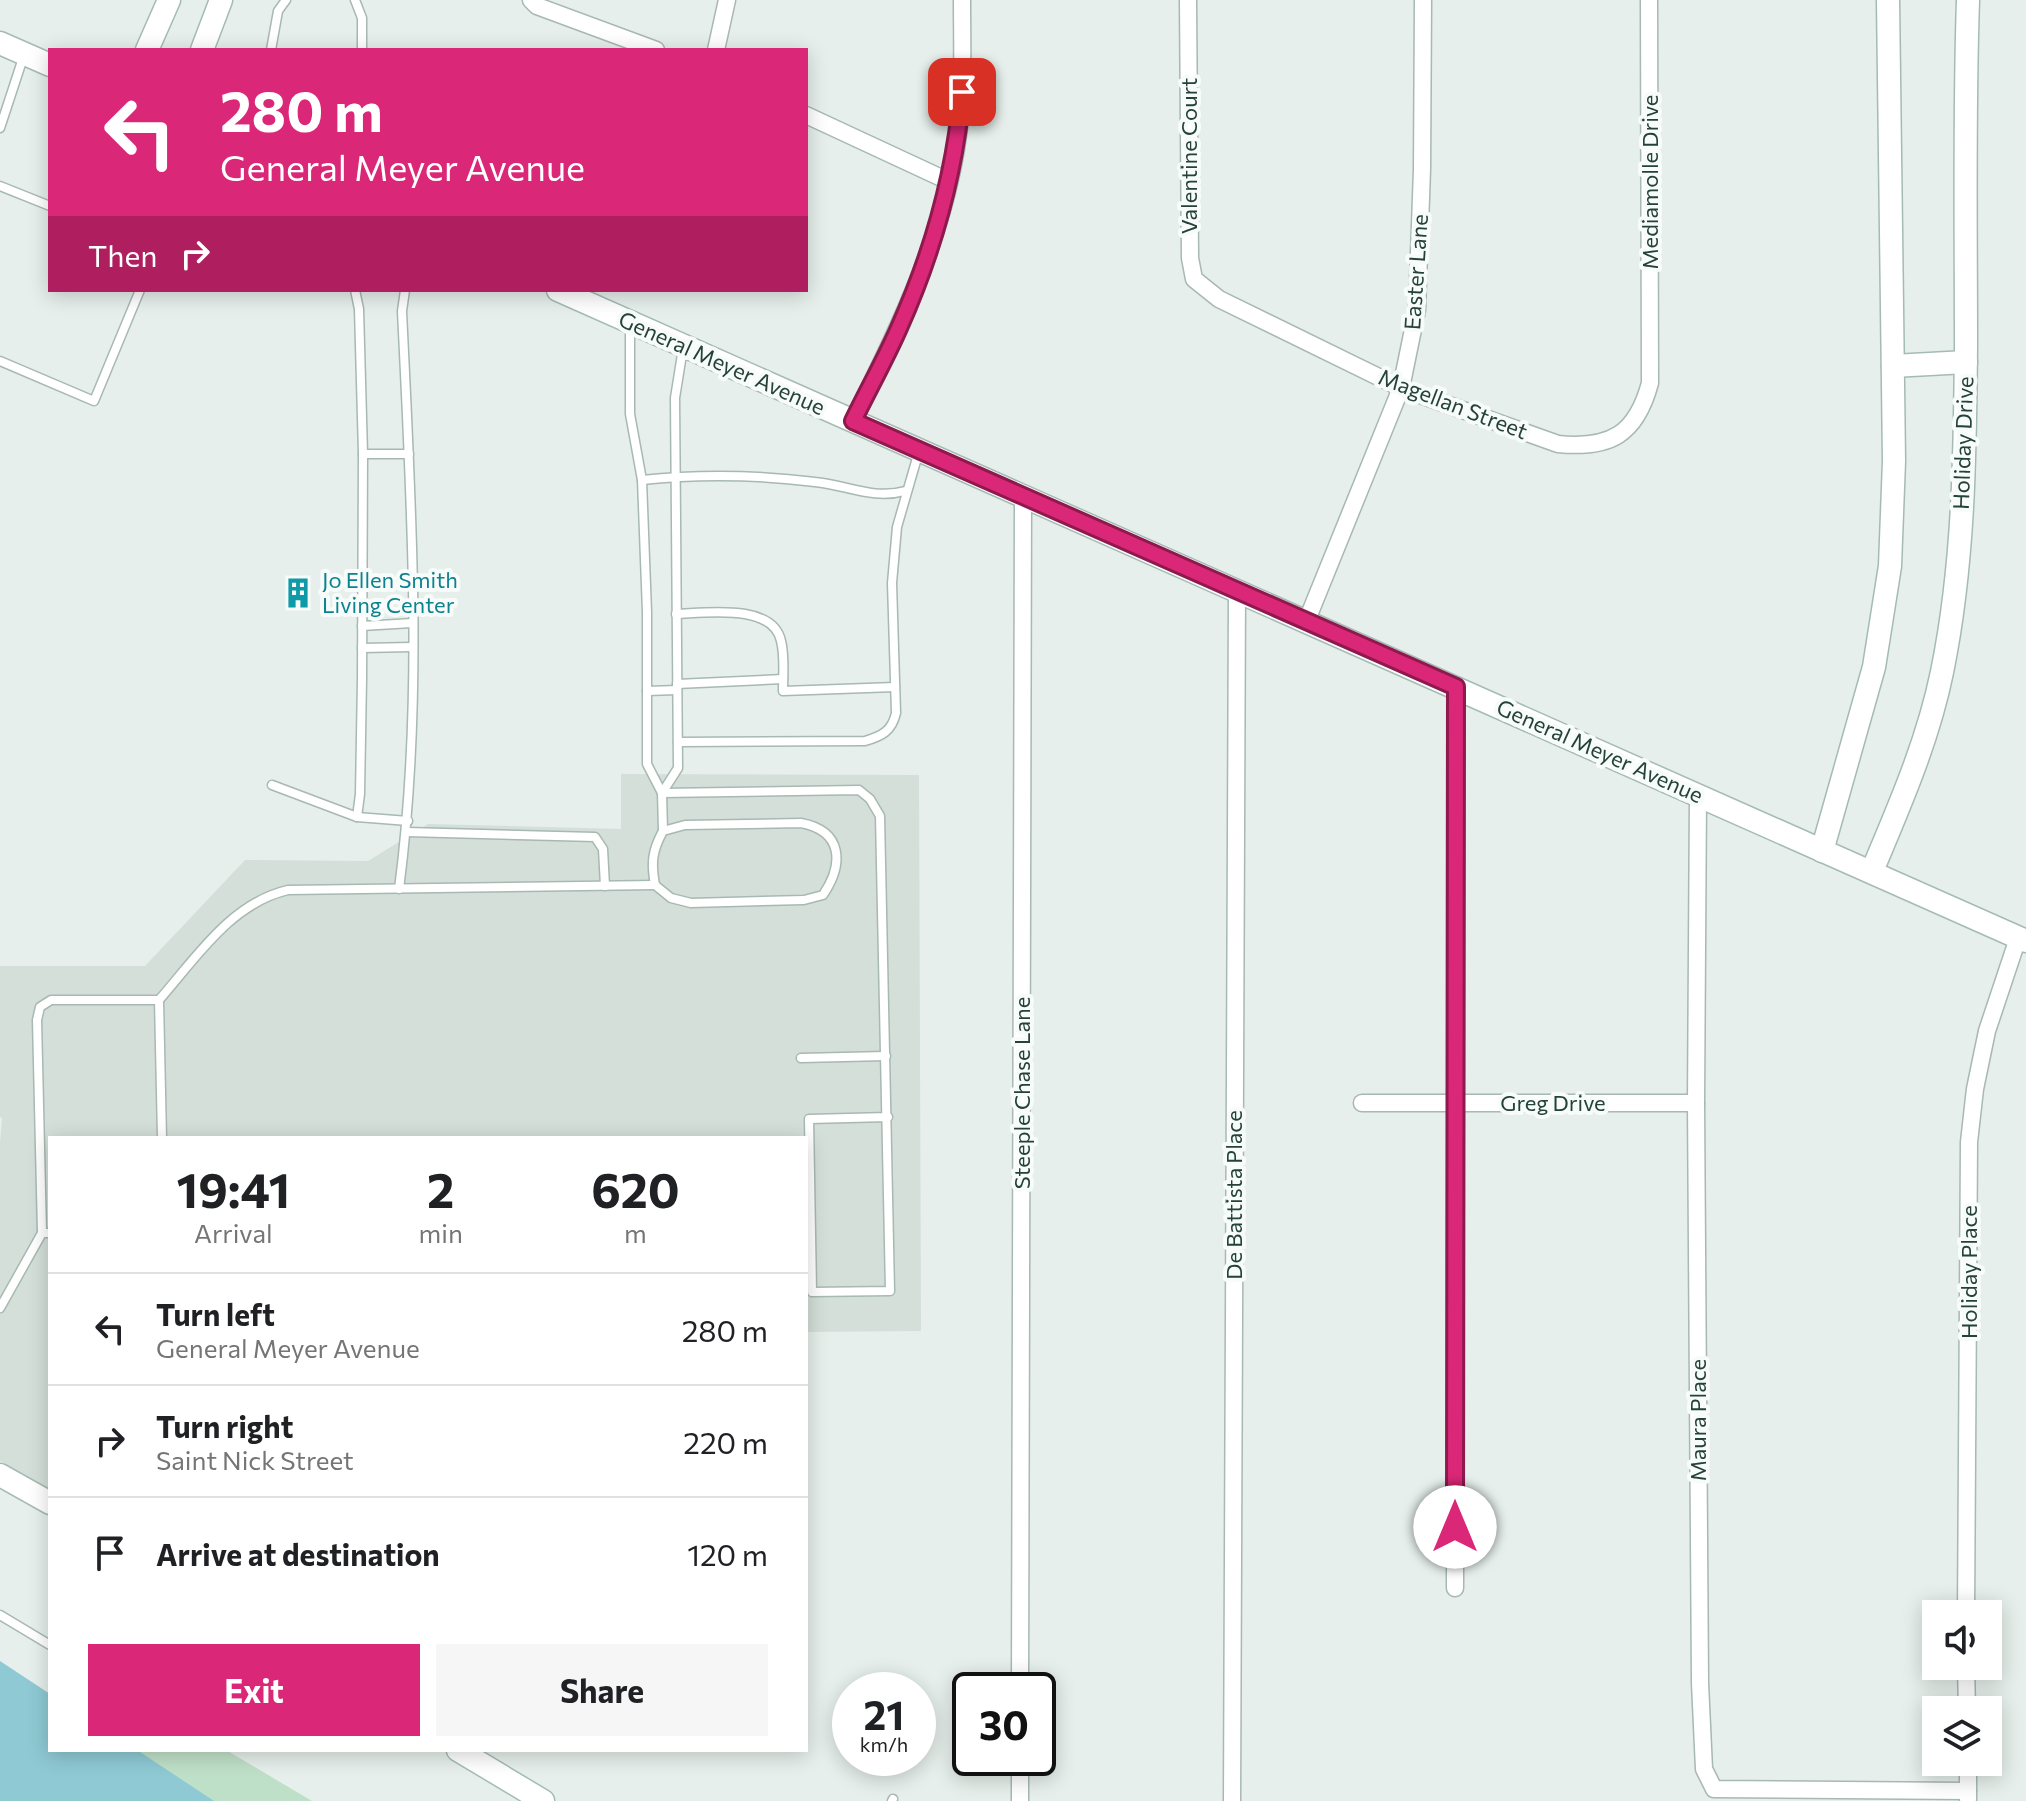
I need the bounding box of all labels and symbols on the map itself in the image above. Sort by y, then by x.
pin [928,58,996,126]
street label: Valentine Court [1175,78,1202,234]
street label: Mediamolle Drive [1636,95,1663,269]
street label: Easter Lane [1398,213,1433,331]
street label: General Meyer Avenue [615,305,830,420]
street label: Magellan Street [1375,363,1531,444]
street label: Holiday Drive [1947,376,1978,510]
place label: Jo Ellen Smith Living Center [322,566,458,618]
building icon: Jo Ellen Smith Living Center [281,576,315,610]
street label: General Meyer Avenue [1493,693,1708,808]
street label: Steeple Chase Lane [1008,997,1035,1189]
street label: Greg Drive [1500,1089,1606,1116]
street label: De Battista Place [1220,1110,1247,1280]
street label: Holiday Place [1955,1205,1982,1339]
street label: Maura Place [1684,1359,1711,1481]
position arrow [1413,1485,1497,1569]
speed limit sign: 30 [952,1672,1056,1776]

